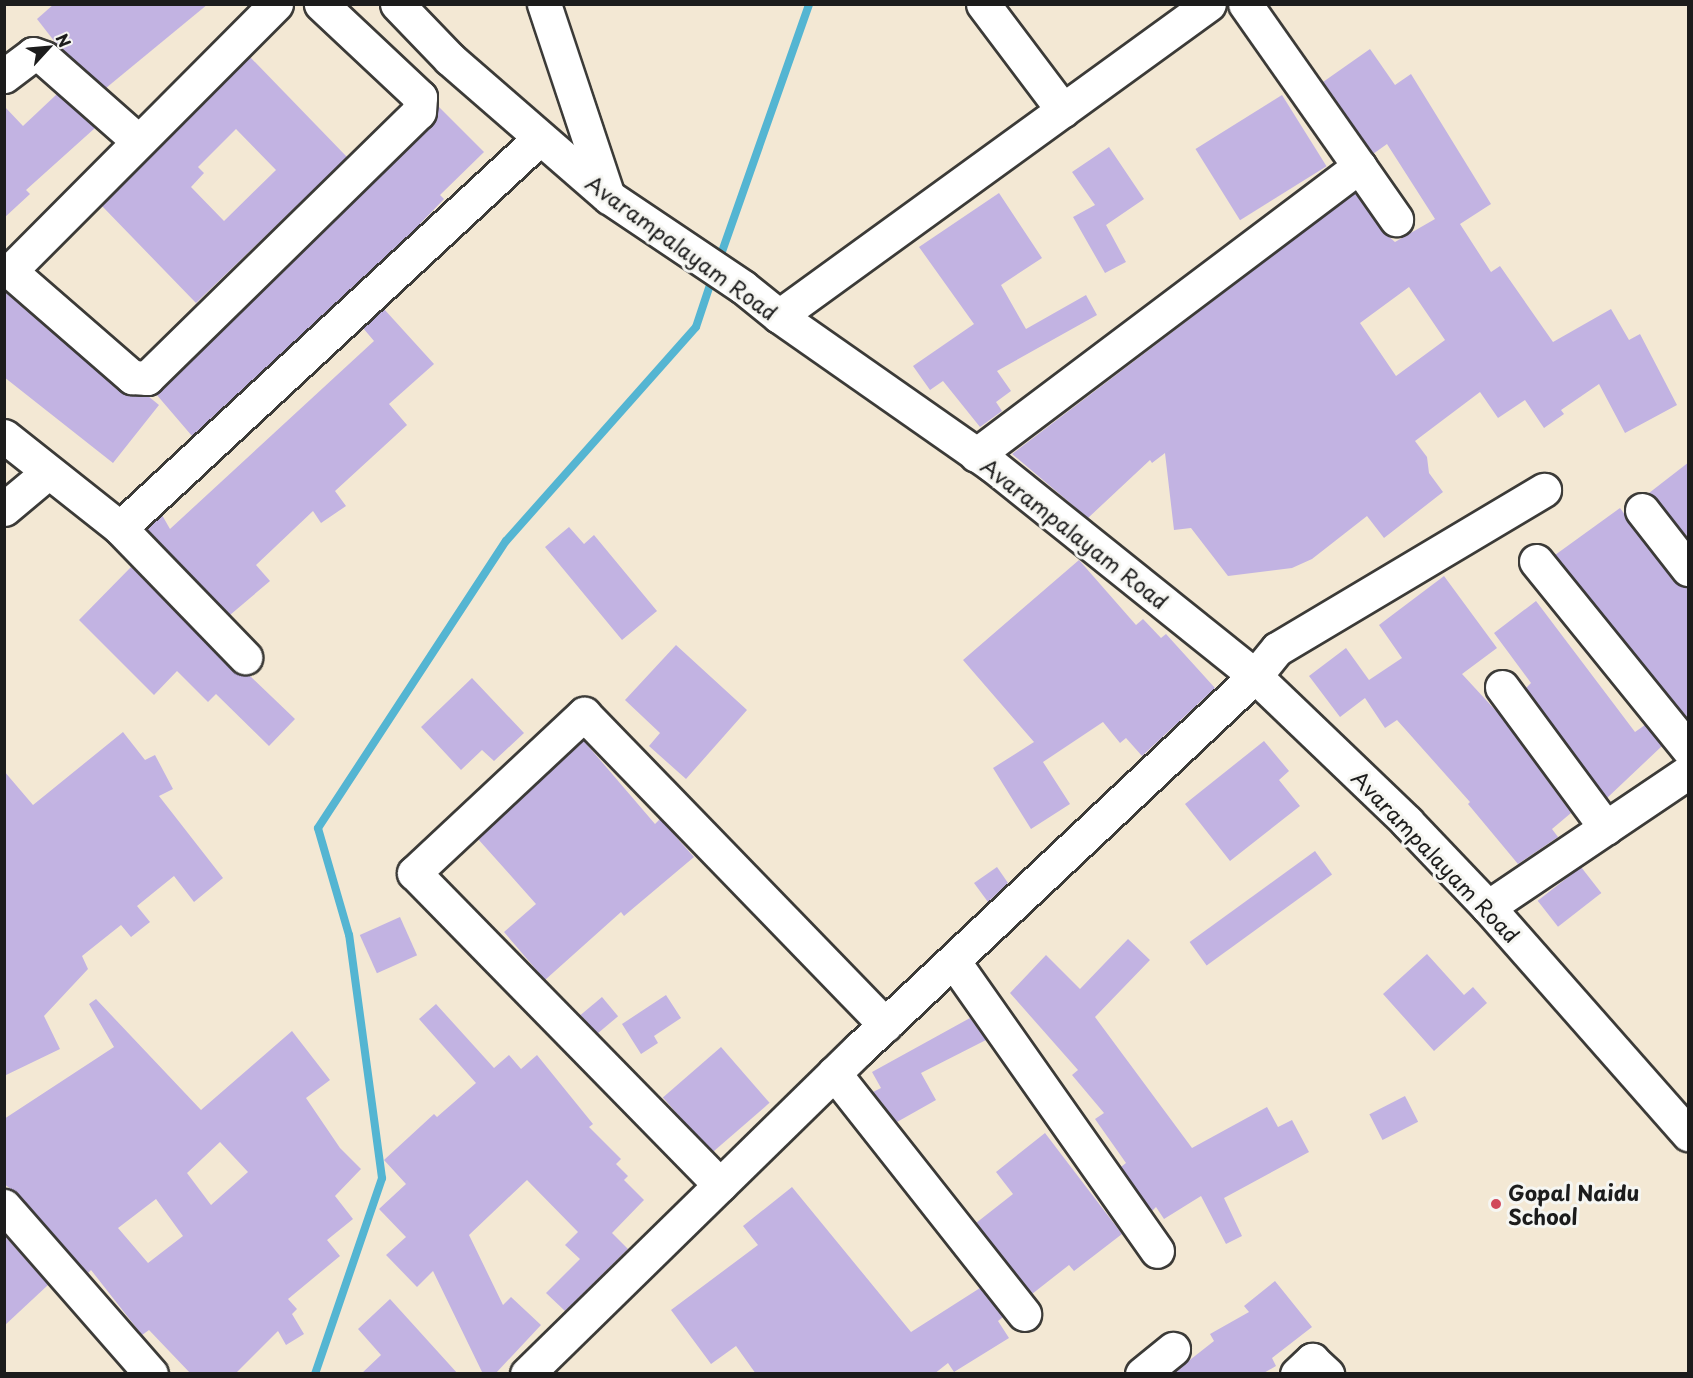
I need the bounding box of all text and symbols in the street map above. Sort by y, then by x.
north arrow [18,18,78,78]
text: N [51,29,78,51]
street label: Avarampalayam Road [582,170,782,324]
street label: Avarampalayam Road [977,453,1173,613]
street label: Avarampalayam Road [1348,765,1524,947]
place label: Gopal Naidu School [1508,1179,1640,1229]
marker: Gopal Naidu School [1489,1197,1503,1211]

